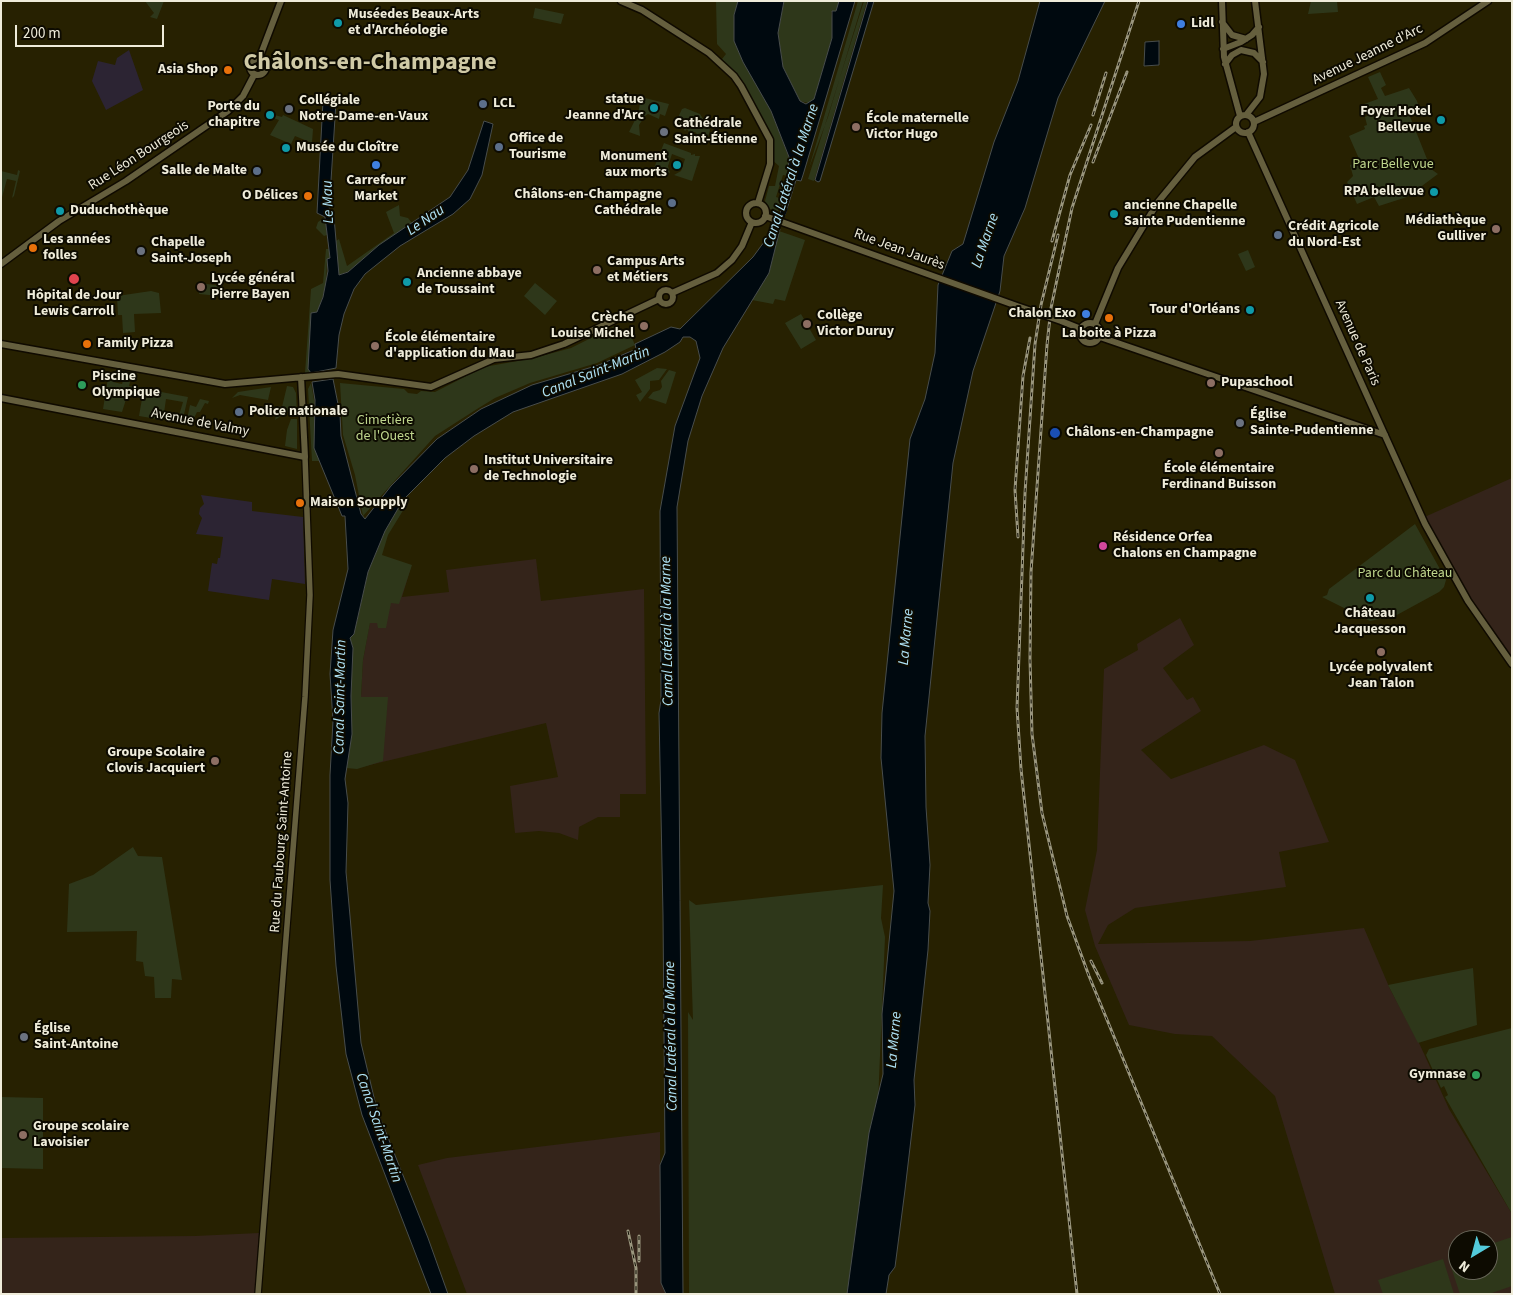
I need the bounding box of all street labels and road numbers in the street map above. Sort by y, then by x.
street label: Avenue Jeanne d'Arc [1310,21,1426,89]
street label: Rue Léon Bourgeois [86,117,192,195]
street label: Rue Jean Jaurès [851,226,947,274]
street label: Avenue de Paris [1331,298,1383,388]
street label: Avenue de Valmy [150,405,250,441]
street label: Rue du Faubourg Saint-Antoine [267,751,297,933]

